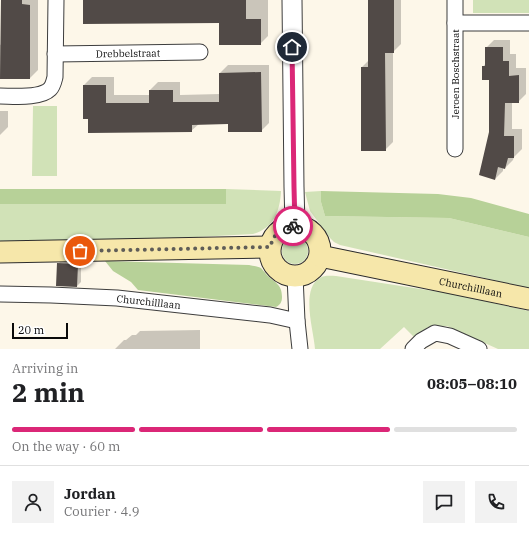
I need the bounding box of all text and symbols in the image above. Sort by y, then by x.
street label: Jeroen Boschstraat [449,29,462,119]
pin [275,30,309,64]
icon: home [281,36,303,58]
street label: Drebbelstraat [96,46,161,60]
courier [273,206,313,246]
icon: bike [282,215,304,237]
pin [63,234,97,268]
icon: bag [69,240,91,262]
street label: Churchilllaan [438,274,504,300]
street label: Churchilllaan [116,292,182,312]
scale bar [12,321,68,340]
text: 20 m [18,323,44,337]
text: Arriving in [12,360,78,377]
text: 08:05–08:10 [427,374,517,393]
text: 2 min [12,375,85,409]
text: On the way · 60 m [12,438,120,455]
button: person [12,481,54,523]
button: chat [423,481,465,523]
button: phone [475,481,517,523]
text: Jordan [64,484,116,503]
text: Courier · 4.9 [64,503,140,520]

